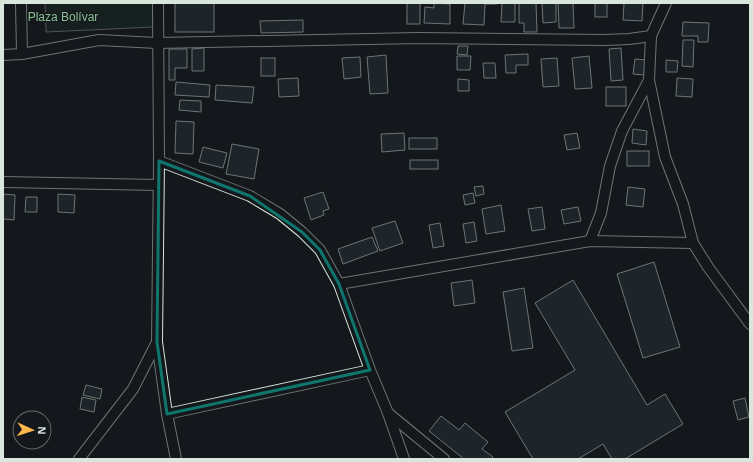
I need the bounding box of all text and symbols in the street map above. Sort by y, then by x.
park label: Plaza Bolívar [28,10,98,24]
north arrow [12,410,52,450]
text: N [36,426,48,435]

